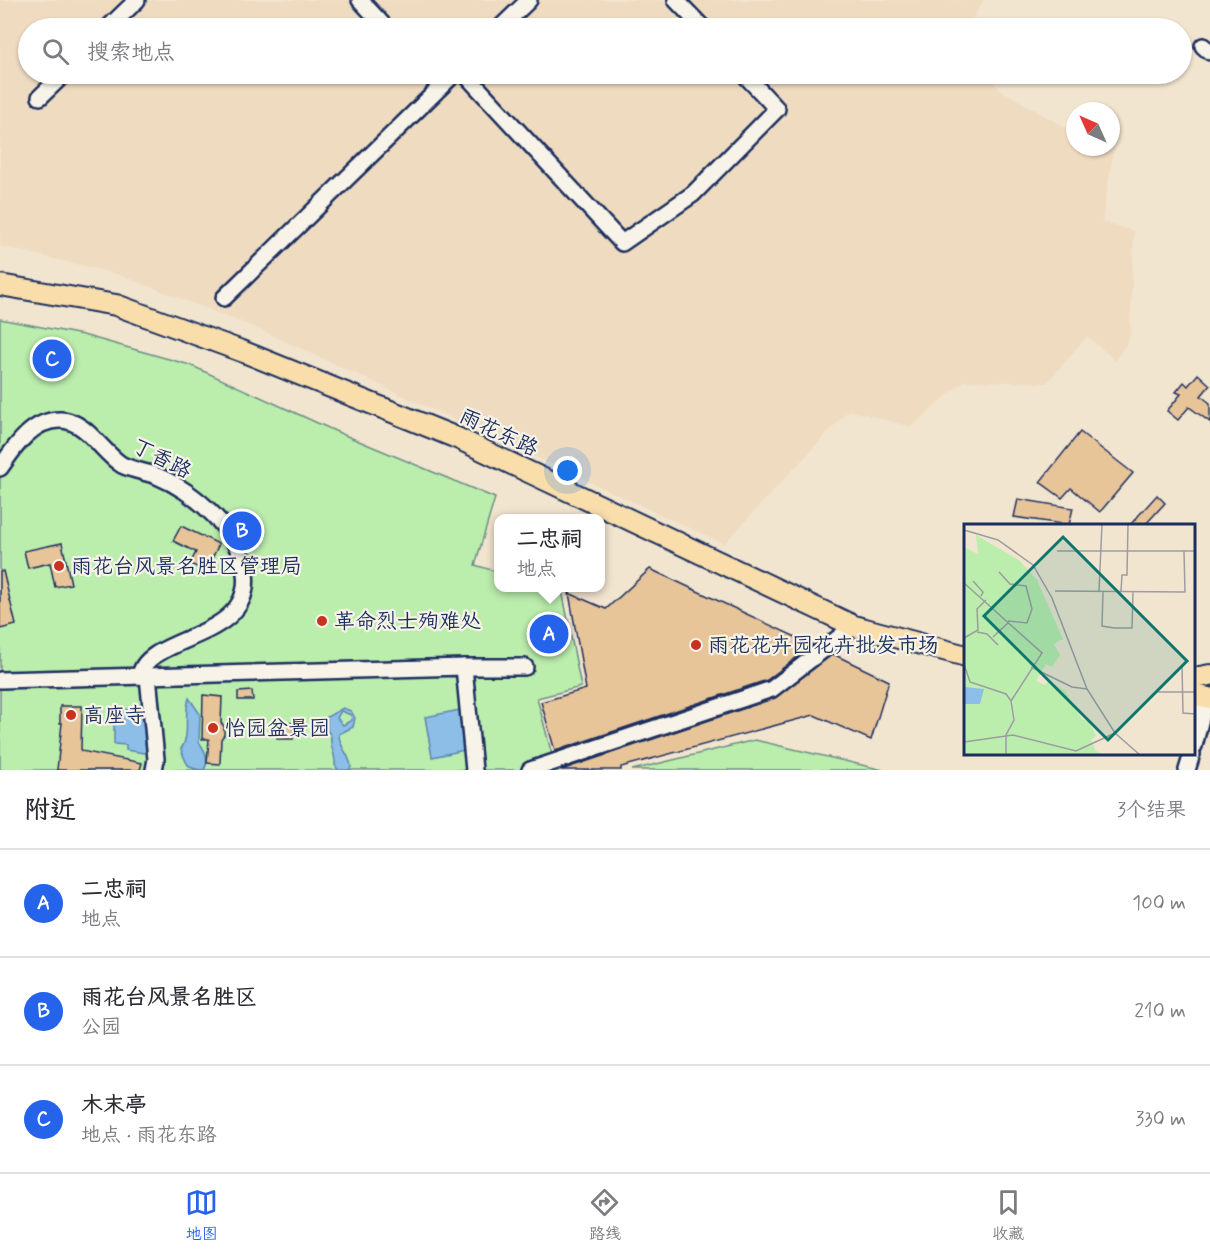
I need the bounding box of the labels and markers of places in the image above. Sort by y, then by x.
pin: C [32,336,72,382]
pin: B [222,508,262,554]
place label: 雨花台风景名胜区管理局 [71,553,302,581]
marker: 雨花台风景名胜区管理局 [52,559,66,573]
place label: 革命烈士殉难处 [334,608,481,636]
pin: A [530,612,568,656]
marker: 革命烈士殉难处 [315,614,329,628]
place label: 雨花花卉园花卉批发市场 [708,632,939,660]
marker: 雨花花卉园花卉批发市场 [689,638,703,652]
place label: 高座寺 [83,702,146,730]
marker: 高座寺 [64,708,78,722]
place label: 怡园盆景园 [225,715,330,743]
marker: 怡园盆景园 [206,721,220,735]

